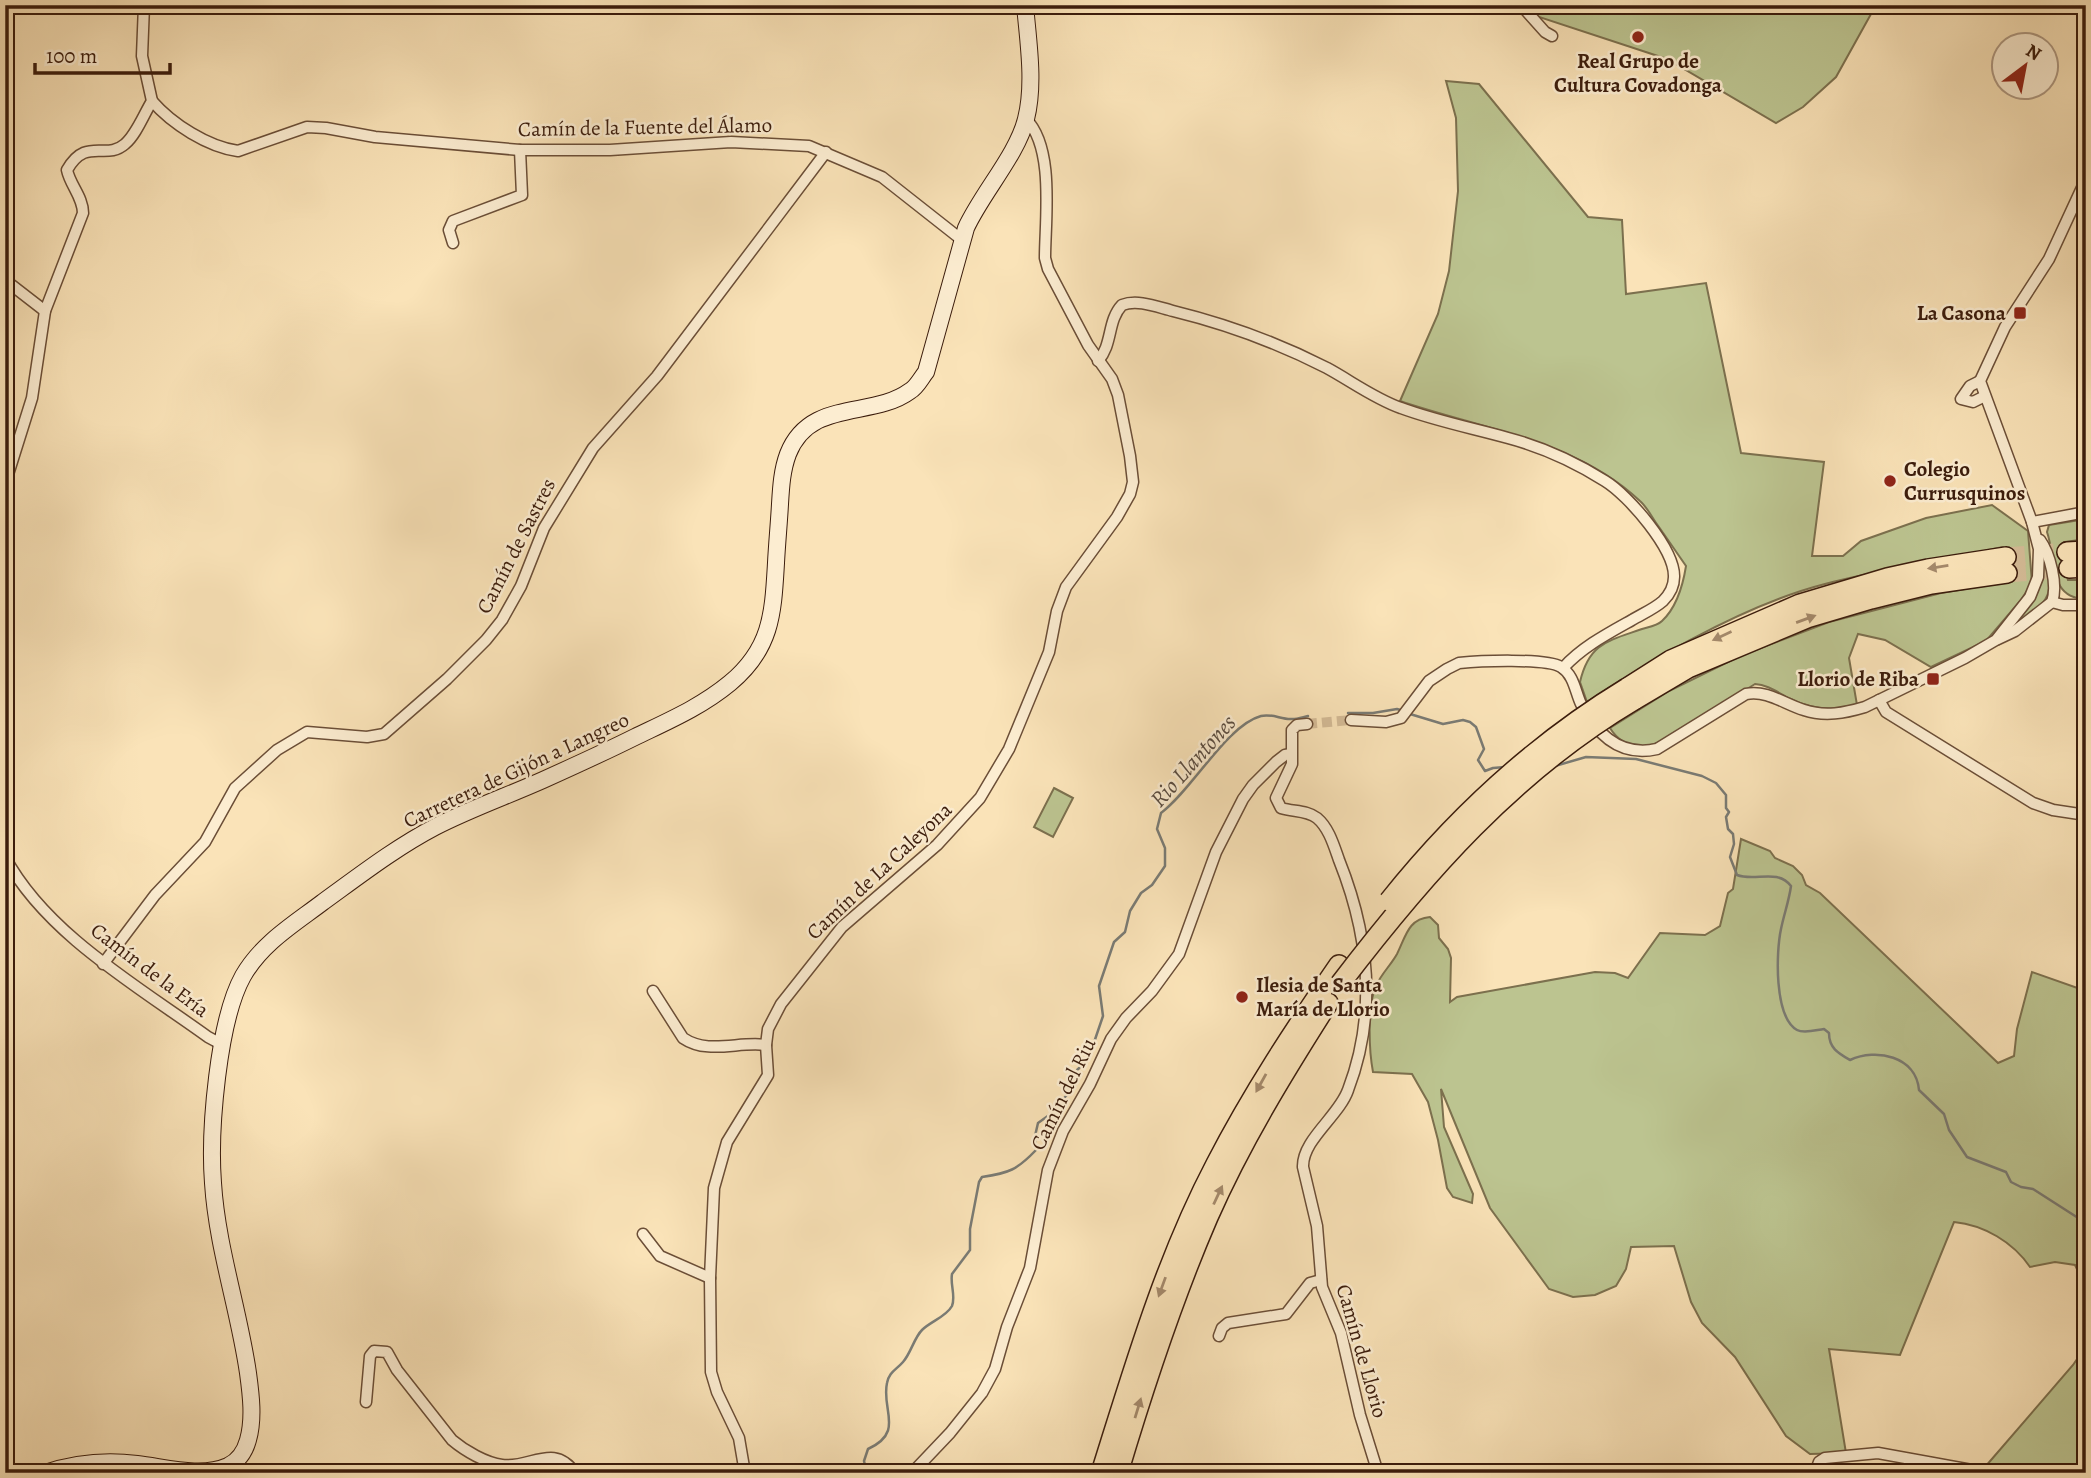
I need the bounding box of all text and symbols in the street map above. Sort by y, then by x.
marker: Real Grupo de Cultura Covadonga [1630,29,1646,45]
scale bar [35,32,170,76]
north arrow [1990,32,2060,102]
text: N [2021,38,2046,67]
text: 100 m [46,42,97,70]
place label: Real Grupo de Cultura Covadonga [1554,47,1723,99]
street label: Camín de la Fuente del Álamo [518,111,772,143]
place label: La Casona [1917,299,2007,327]
marker: La Casona [2012,305,2028,321]
place label: Colegio Currusquinos [1904,455,2025,507]
marker: Colegio Currusquinos [1882,473,1898,489]
street label: Camín de Sastres [470,474,562,618]
one-way arrow [1927,562,1949,573]
one-way arrow [1795,613,1816,624]
one-way arrow [1712,630,1732,642]
place label: Llorio de Riba [1797,665,1920,693]
marker: Llorio de Riba [1925,671,1941,687]
street label: Carretera de Gijón a Langreo [399,705,633,835]
water label: Rio Llantones [1143,708,1243,814]
street label: Camín de La Caleyona [800,796,958,946]
street label: Camín de la Ería [85,916,215,1024]
place label: Ilesia de Santa María de Llorio [1256,971,1390,1023]
marker: Ilesia de Santa María de Llorio [1234,989,1250,1005]
street label: Camín del Riu [1024,1033,1103,1155]
one-way arrow [1255,1073,1267,1093]
one-way arrow [1213,1185,1224,1205]
one-way arrow [1156,1277,1167,1298]
street label: Camín de Llorio [1330,1281,1394,1421]
one-way arrow [1133,1397,1143,1418]

